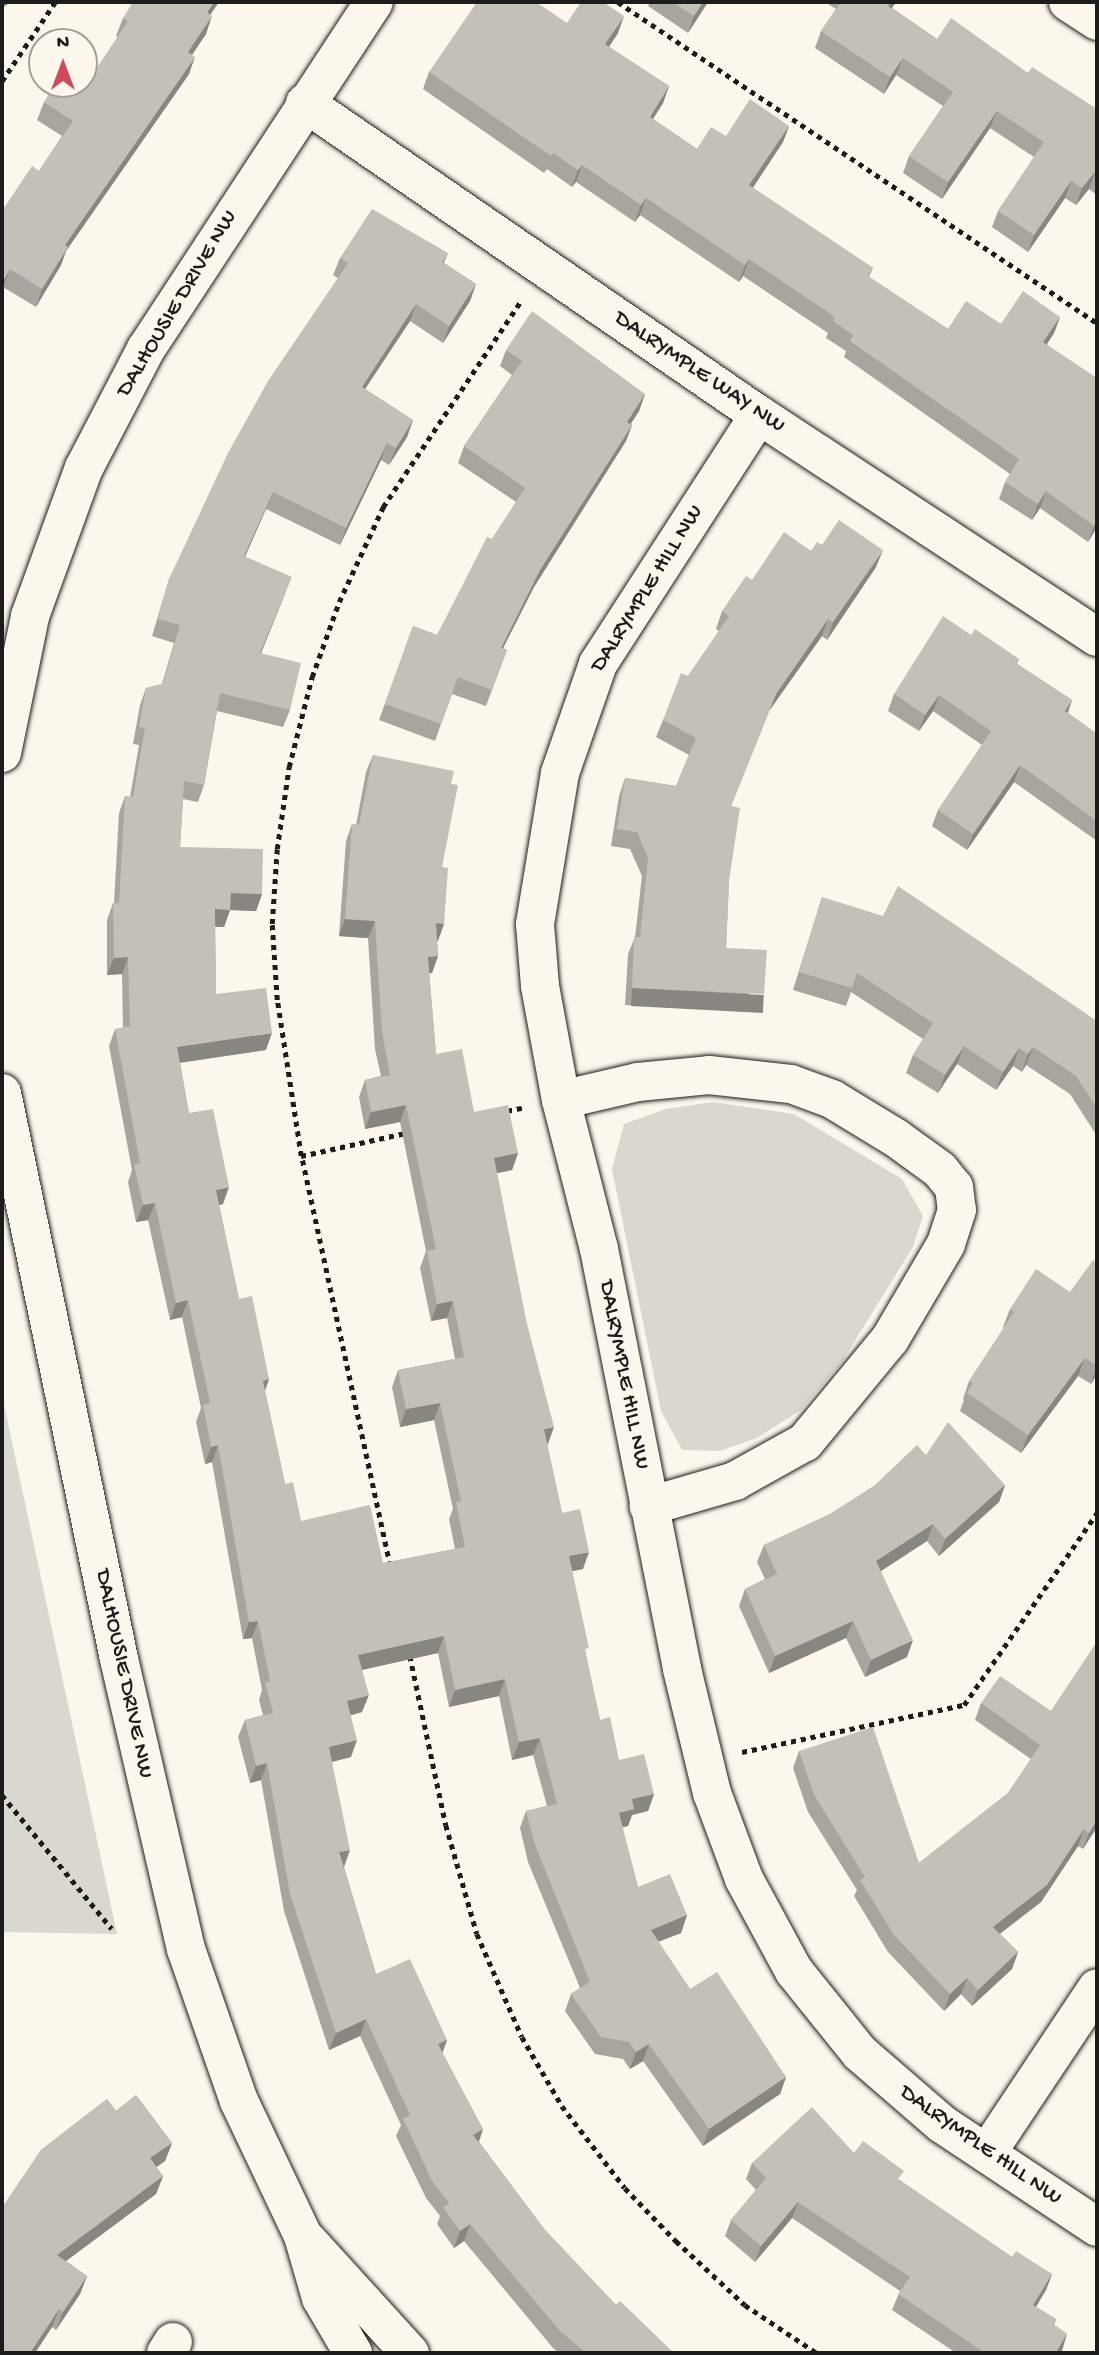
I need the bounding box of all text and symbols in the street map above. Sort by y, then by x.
north arrow [28,28,98,98]
text: N [57,32,69,55]
street label: DALHOUSIE DRIVE NW [111,206,245,402]
street label: DALRYMPLE WAY NW [608,306,790,440]
street label: DALRYMPLE HILL NW [585,500,711,678]
street label: DALRYMPLE HILL NW [591,1278,655,1472]
street label: DALHOUSIE DRIVE NW [87,1567,159,1781]
street label: DALRYMPLE HILL NW [893,2080,1067,2212]

